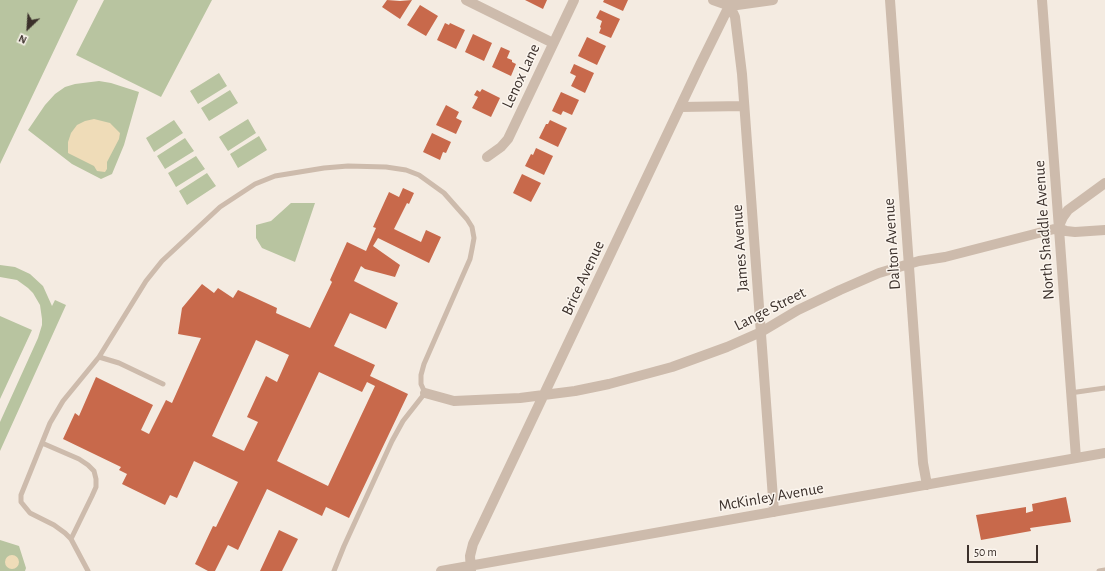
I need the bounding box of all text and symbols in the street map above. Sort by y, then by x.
north arrow [8,8,48,48]
text: N [17,33,29,46]
street label: Lenox Lane [498,41,544,111]
street label: North Shaddle Avenue [1030,160,1058,300]
street label: Dalton Avenue [879,198,905,290]
street label: James Avenue [727,204,753,292]
street label: Brice Avenue [557,238,609,318]
street label: Lange Street [731,283,809,335]
street label: McKinley Avenue [717,478,825,516]
scale bar [969,537,1040,563]
text: 50 m [974,546,997,558]

